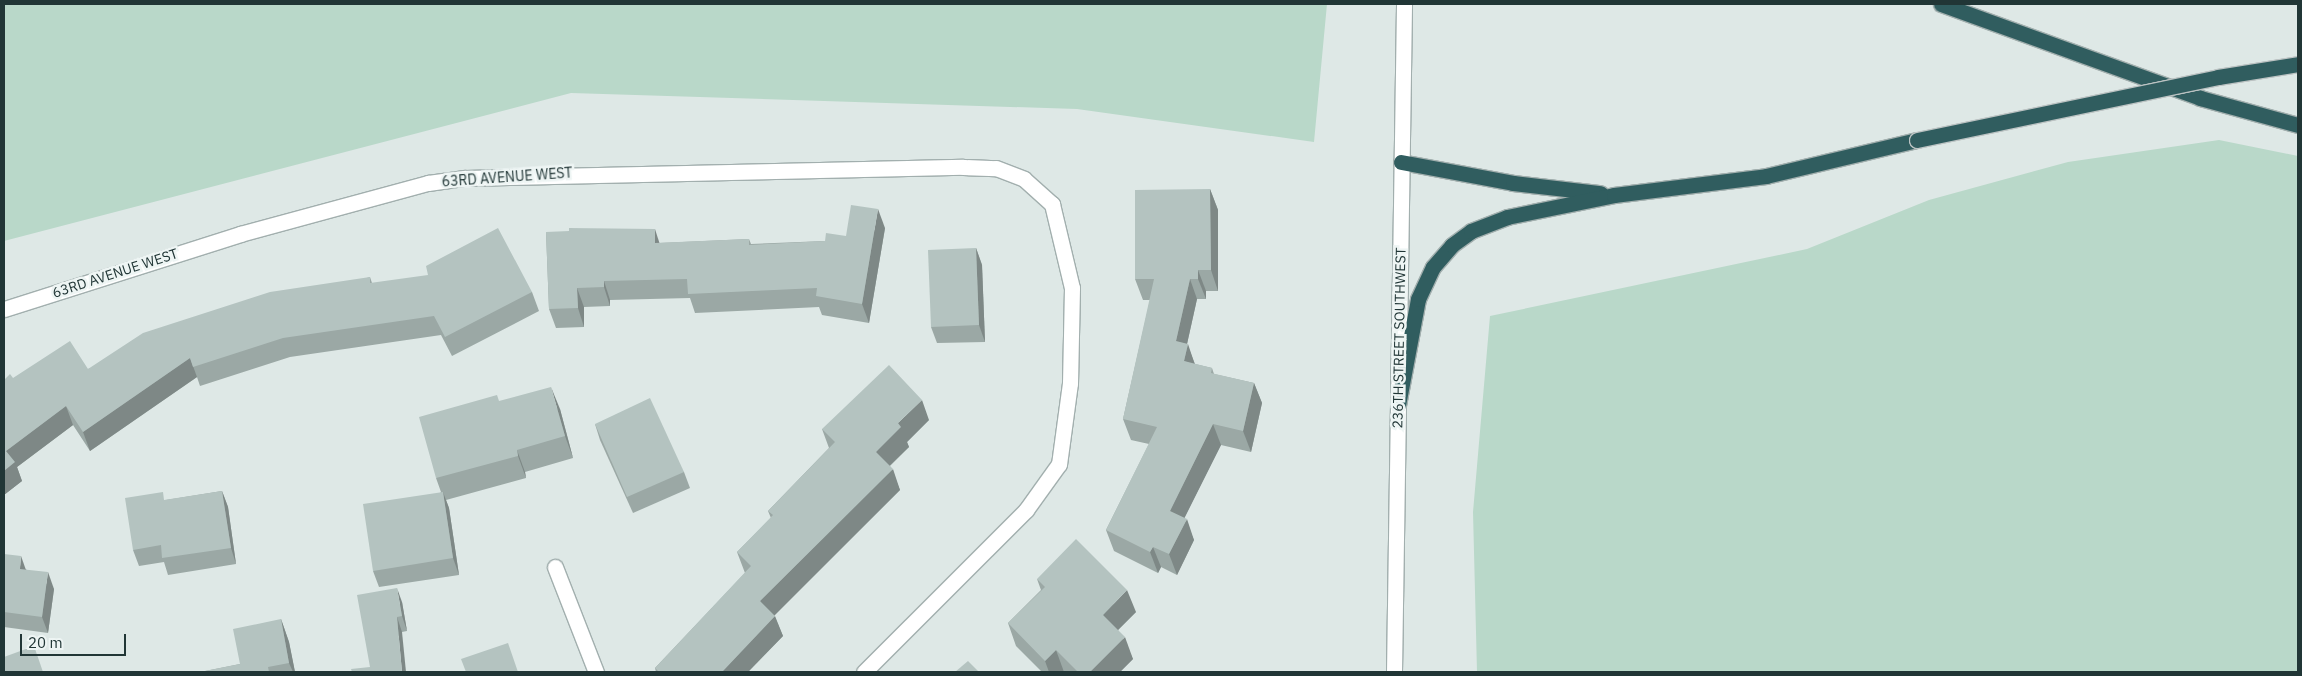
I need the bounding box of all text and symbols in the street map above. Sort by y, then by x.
street label: 63RD AVENUE WEST [441,164,573,190]
street label: 63RD AVENUE WEST [50,245,180,301]
street label: 236TH STREET SOUTHWEST [1389,247,1409,429]
scale bar [22,624,129,656]
text: 20 m [28,633,63,652]

